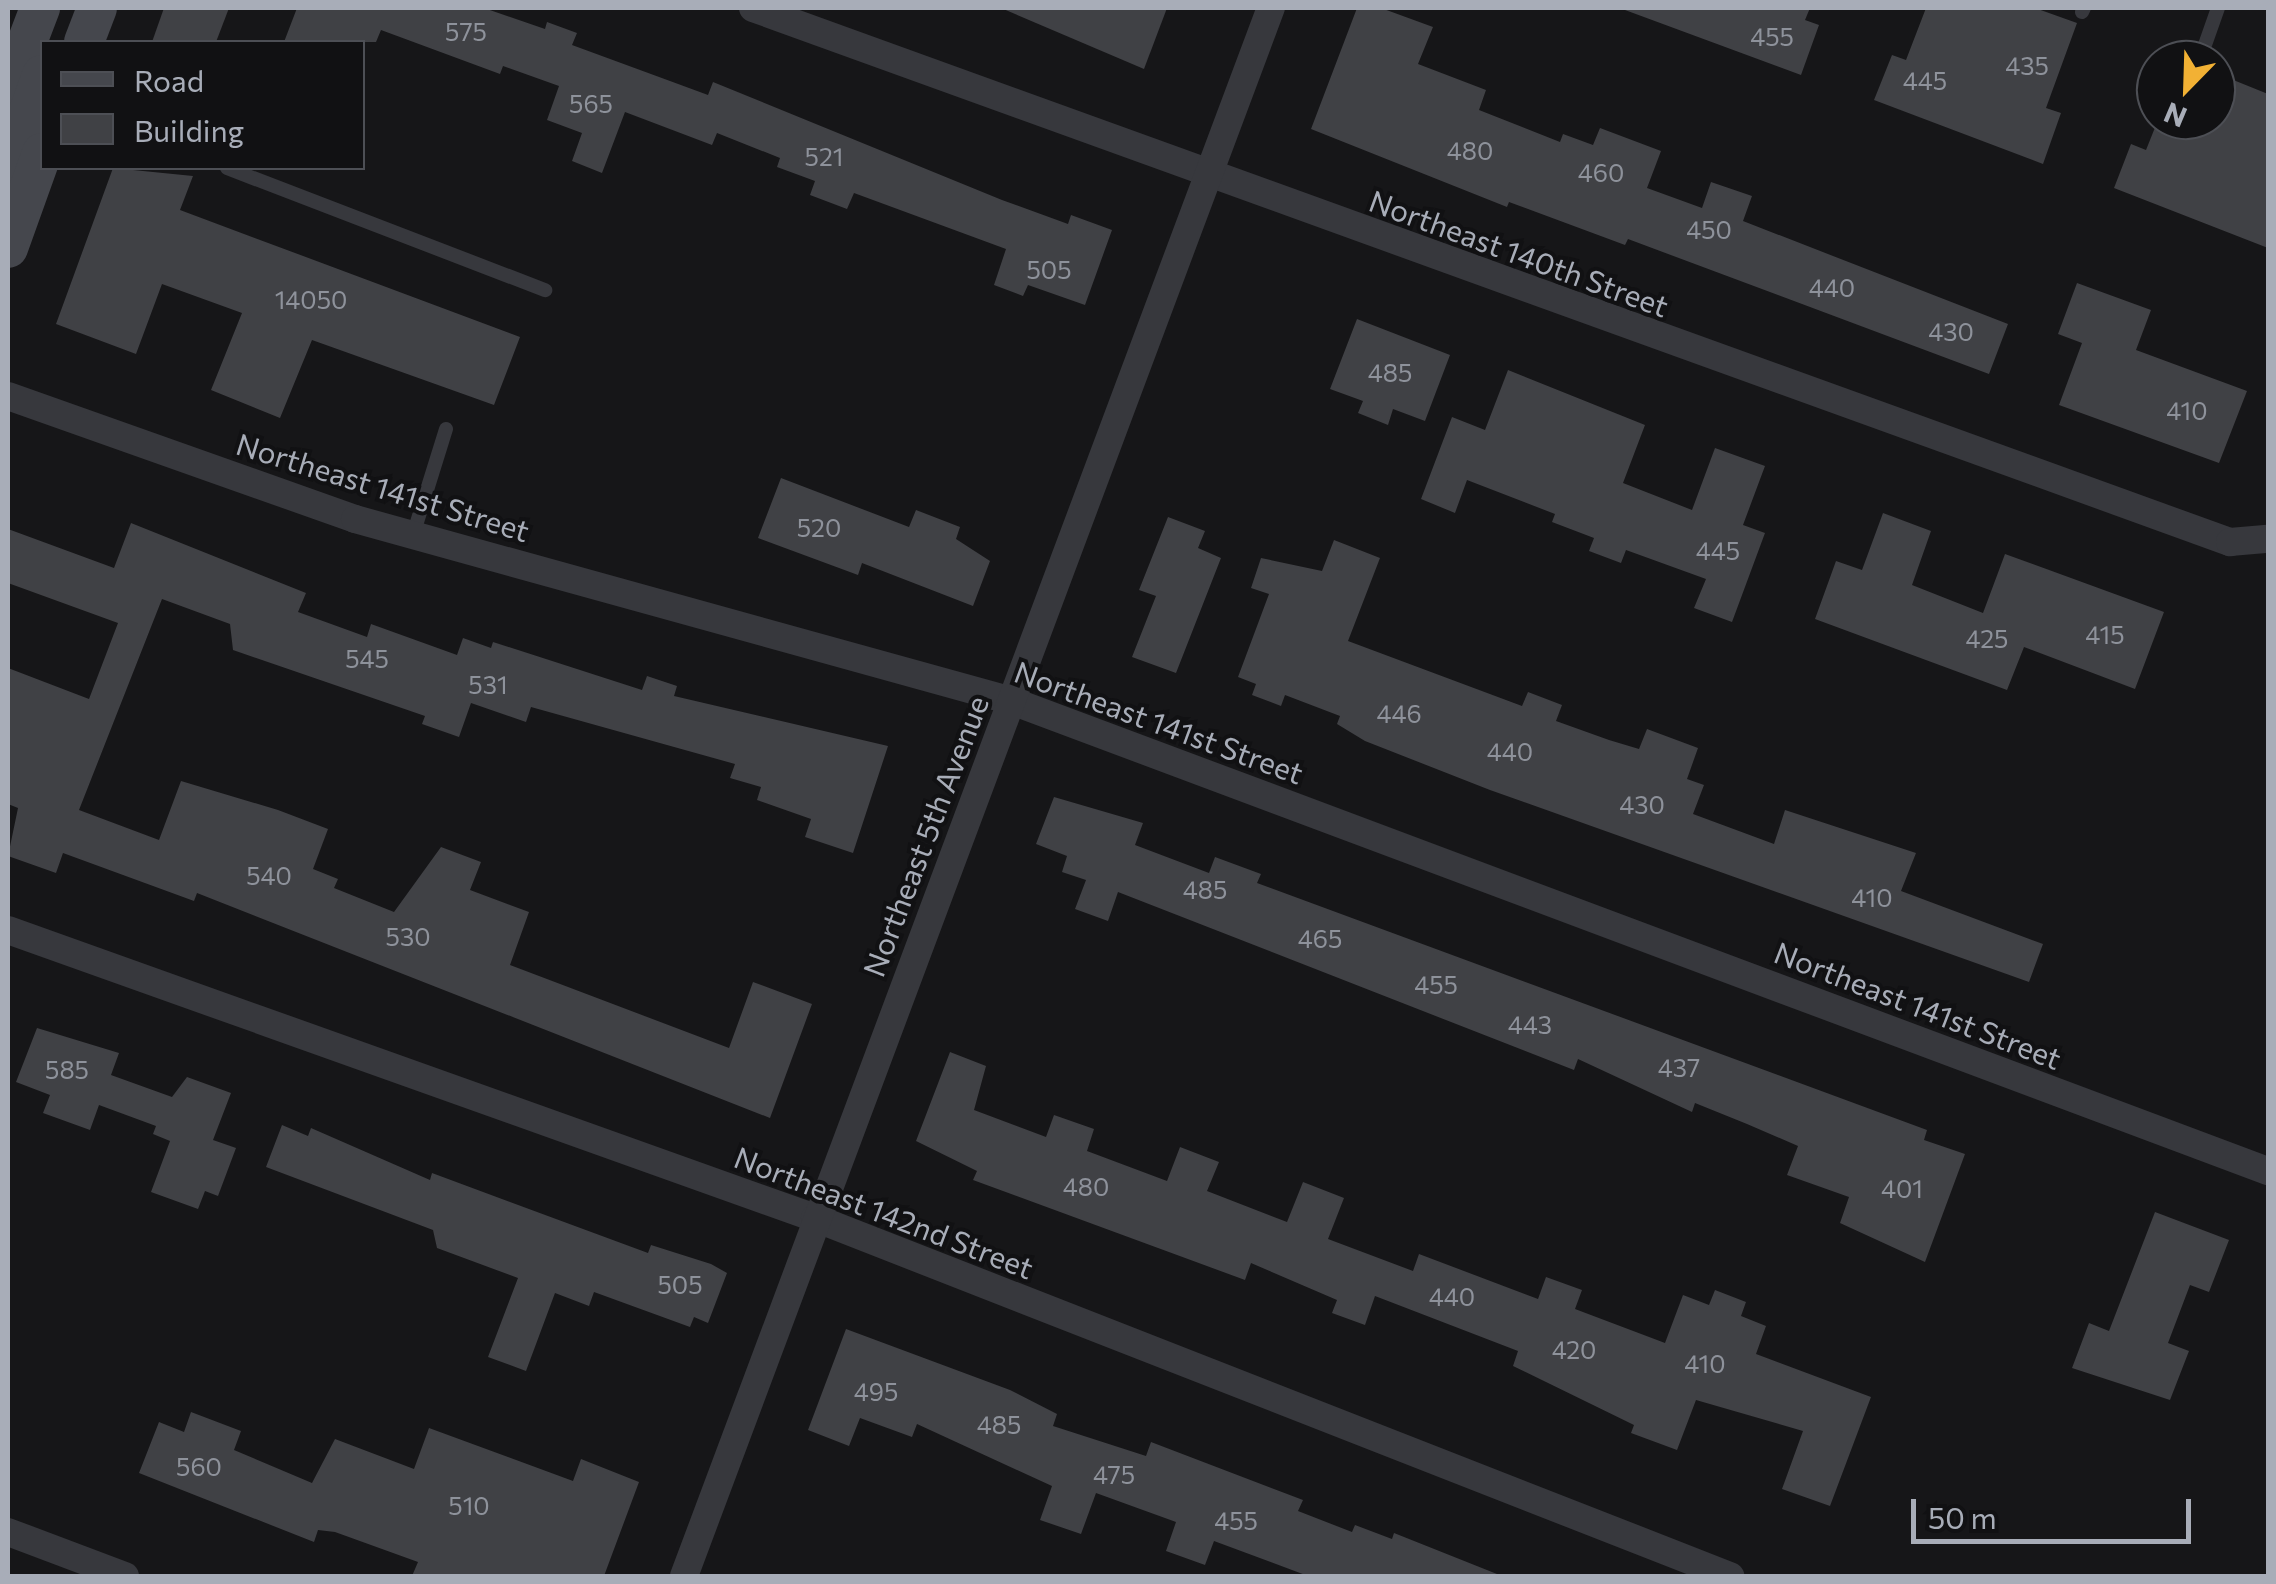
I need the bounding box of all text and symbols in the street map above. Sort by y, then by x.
house number: 575 [445,16,487,46]
house number: 455 [1750,21,1794,51]
legend [40,40,365,170]
north arrow [2136,40,2236,140]
house number: 435 [2005,50,2049,80]
text: Road [134,61,204,98]
house number: 445 [1903,65,1947,95]
house number: 565 [569,88,613,118]
text: N [2159,96,2191,136]
text: Building [134,111,244,148]
house number: 480 [1447,135,1493,165]
house number: 521 [805,141,843,171]
house number: 460 [1578,157,1624,187]
street label: Northeast 140th Street [1365,182,1673,324]
house number: 450 [1686,214,1732,244]
house number: 505 [1026,254,1072,284]
house number: 440 [1809,272,1855,302]
house number: 14050 [275,284,347,314]
house number: 430 [1928,316,1974,346]
house number: 485 [1368,357,1412,387]
house number: 410 [2166,395,2208,425]
street label: Northeast 141st Street [232,425,534,549]
house number: 520 [797,512,841,542]
house number: 445 [1696,535,1740,565]
house number: 415 [2085,619,2125,649]
house number: 425 [1966,623,2008,653]
house number: 545 [345,643,389,673]
street label: Northeast 141st Street [1010,653,1308,791]
house number: 531 [468,669,508,699]
street label: Northeast 5th Avenue [855,691,995,981]
house number: 446 [1376,698,1422,728]
house number: 440 [1487,736,1533,766]
house number: 430 [1619,789,1665,819]
house number: 540 [246,860,292,890]
house number: 485 [1183,874,1227,904]
house number: 410 [1851,882,1893,912]
house number: 530 [386,921,430,951]
house number: 465 [1298,923,1342,953]
street label: Northeast 141st Street [1770,934,2066,1076]
house number: 455 [1414,969,1458,999]
house number: 443 [1508,1009,1552,1039]
house number: 437 [1658,1052,1700,1082]
house number: 585 [45,1054,89,1084]
street label: Northeast 142nd Street [729,1138,1039,1286]
house number: 480 [1063,1171,1109,1201]
house number: 401 [1881,1173,1923,1203]
house number: 505 [657,1269,703,1299]
house number: 440 [1429,1281,1475,1311]
house number: 420 [1552,1334,1596,1364]
house number: 410 [1684,1348,1726,1378]
house number: 495 [854,1376,898,1406]
house number: 485 [977,1409,1021,1439]
house number: 560 [176,1451,222,1481]
house number: 475 [1093,1459,1135,1489]
scale bar [1916,1479,2196,1541]
house number: 510 [448,1490,490,1520]
text: 50 m [1928,1498,1997,1535]
house number: 455 [1214,1505,1258,1535]

